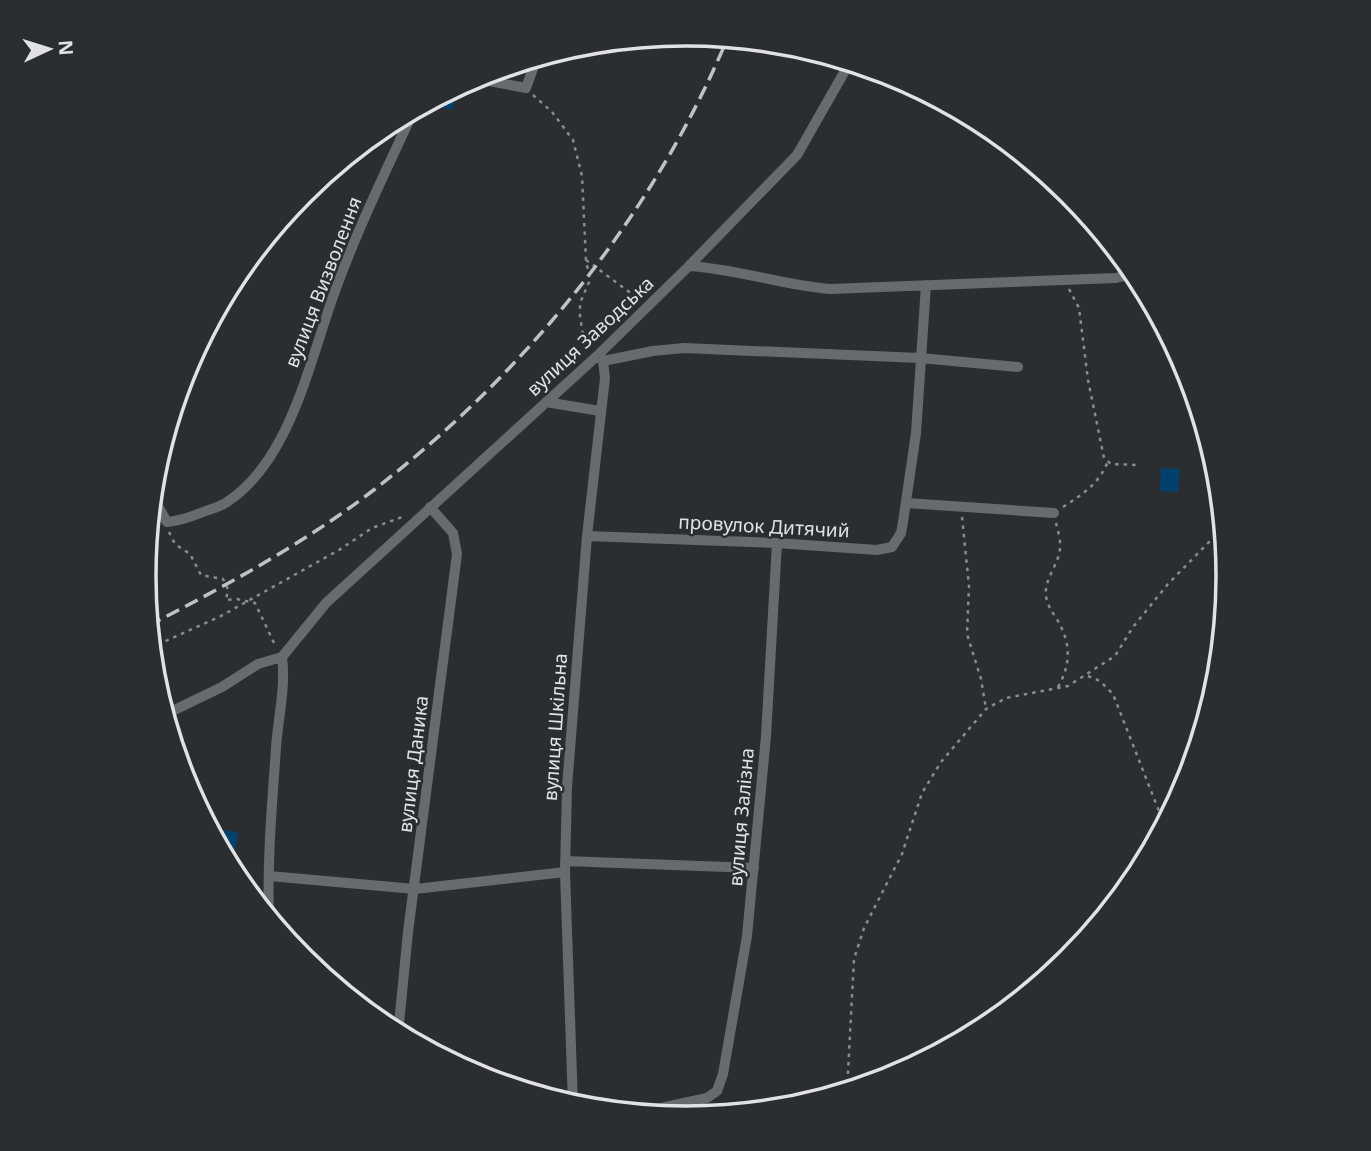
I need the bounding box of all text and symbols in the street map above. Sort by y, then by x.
north arrow [14,14,84,84]
text: N [52,39,79,56]
street label: вулиця Визволення [278,193,368,371]
street label: вулиця Заводська [521,270,659,402]
street label: провулок Дитячий [678,509,850,543]
street label: вулиця Шкільна [537,652,573,802]
street label: вулиця Даника [392,694,434,834]
street label: вулиця Залізна [722,747,760,887]

